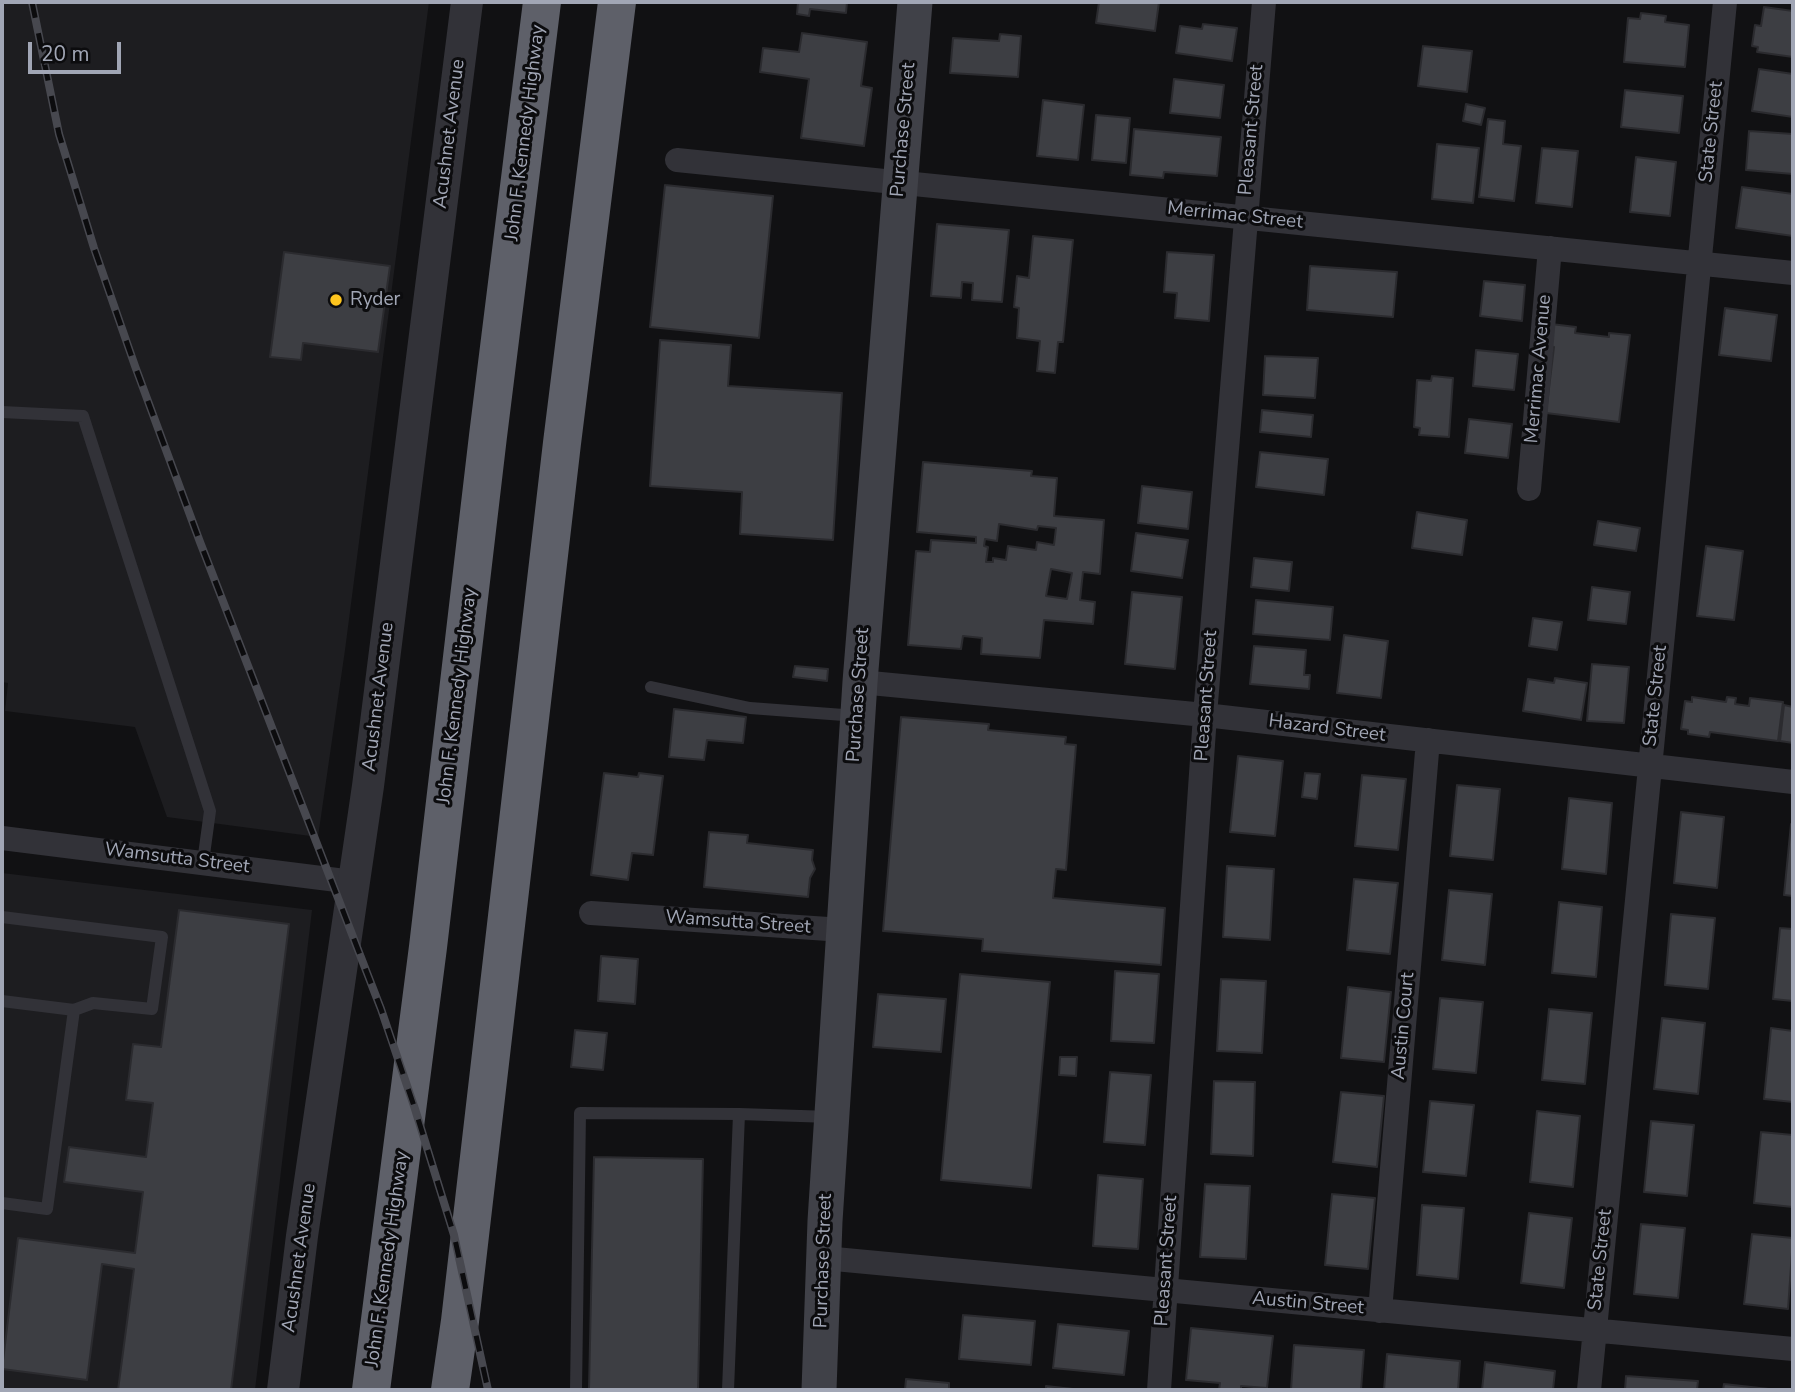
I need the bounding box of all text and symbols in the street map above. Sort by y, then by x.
street label: John F. Kennedy Highway [501,24,551,242]
scale bar [32,28,124,72]
text: 20 m [41,40,90,68]
street label: Acushnet Avenue [430,58,470,210]
street label: Purchase Street [887,62,921,198]
street label: Pleasant Street [1235,64,1269,196]
street label: State Street [1695,80,1729,184]
street label: Merrimac Street [1166,198,1304,234]
place label: Ryder [350,289,400,311]
marker: Ryder [328,292,344,308]
street label: Merrimac Avenue [1521,294,1557,444]
street label: John F. Kennedy Highway [433,587,483,805]
street label: Acushnet Avenue [359,621,399,773]
street label: Purchase Street [843,627,875,763]
street label: Pleasant Street [1191,630,1223,762]
street label: State Street [1639,644,1673,748]
street label: Hazard Street [1267,711,1387,747]
street label: Wamsutta Street [103,839,251,879]
street label: Wamsutta Street [664,907,812,939]
street label: Austin Court [1388,971,1420,1081]
street label: John F. Kennedy Highway [362,1150,414,1368]
street label: Acushnet Avenue [278,1182,322,1334]
street label: Purchase Street [810,1193,838,1329]
street label: Pleasant Street [1151,1195,1183,1327]
street label: State Street [1584,1208,1618,1312]
street label: Austin Street [1251,1288,1365,1320]

